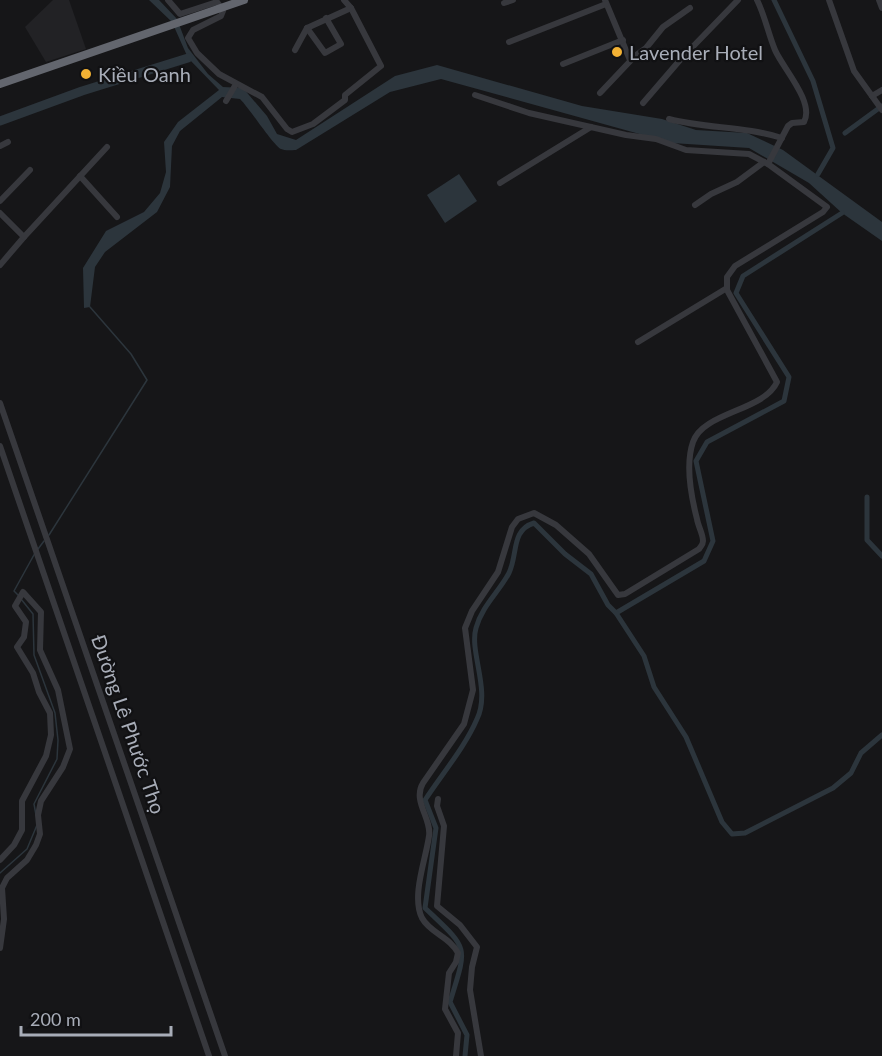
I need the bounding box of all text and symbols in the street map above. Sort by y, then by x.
place label: Lavender Hotel [629,40,763,64]
marker: Lavender Hotel [610,45,624,59]
place label: Kiều Oanh [98,62,191,86]
marker: Kiều Oanh [79,67,93,81]
street label: Đường Lê Phước Thọ [87,631,171,817]
scale bar [21,999,171,1037]
text: 200 m [30,1008,81,1030]

